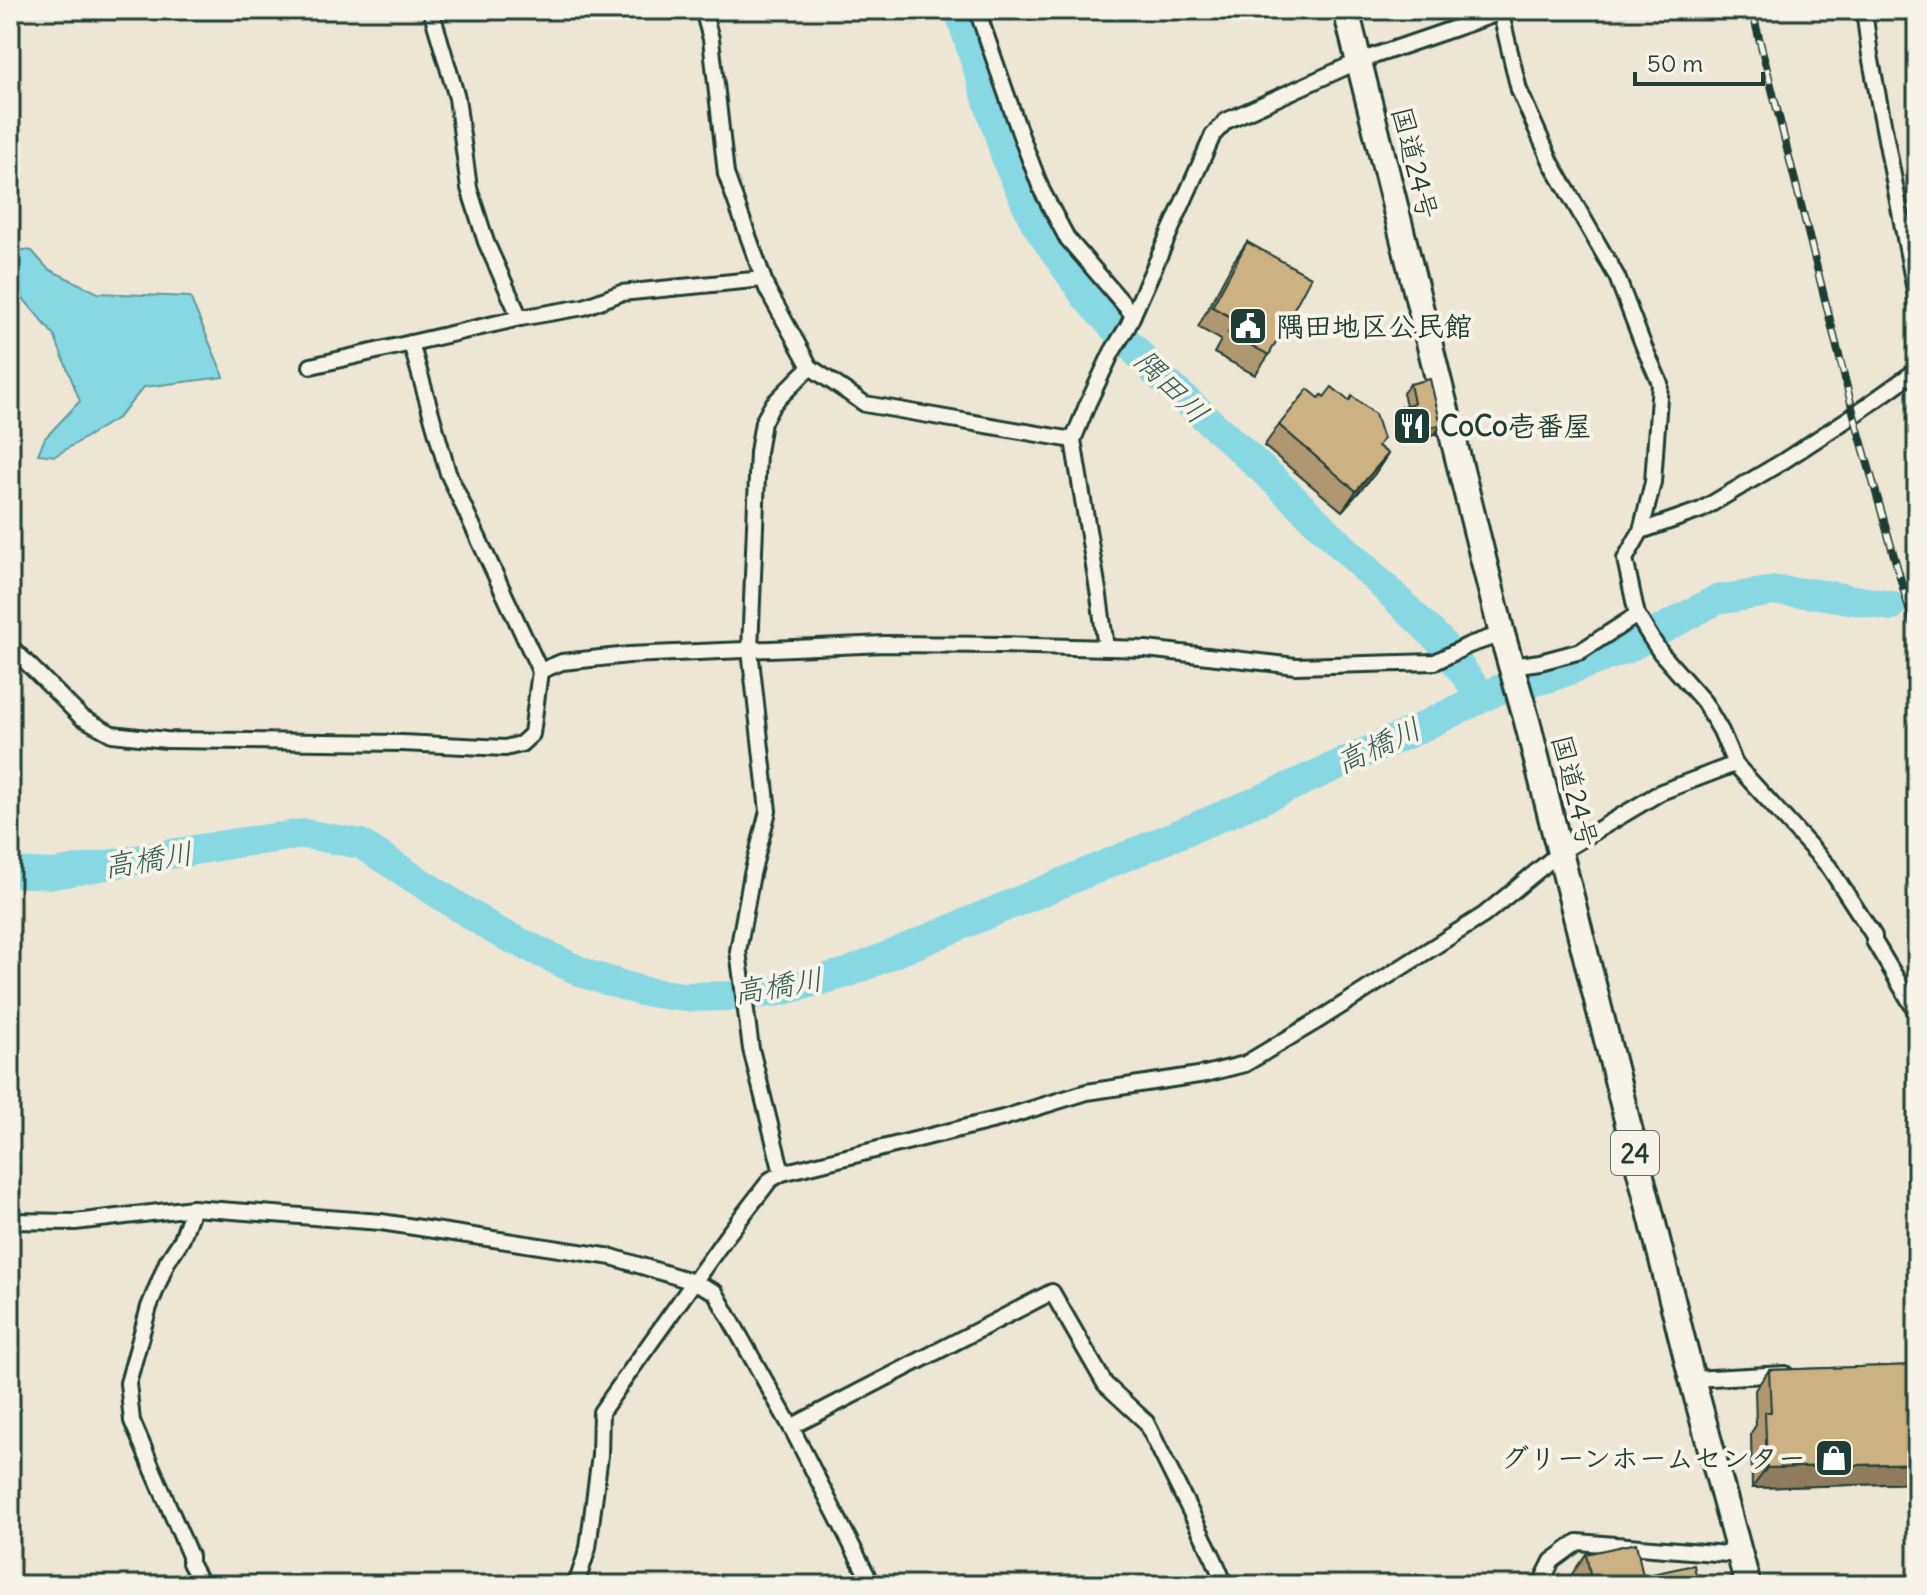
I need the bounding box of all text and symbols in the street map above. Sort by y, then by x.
scale bar [1635,36,1763,86]
text: 50 m [1647,48,1703,78]
street label: 国道24号 [1384,103,1446,223]
public building icon: 隅田地区公民館 [1227,305,1269,347]
place label: 隅田地区公民館 [1276,308,1472,344]
water label: 隅田川 [1127,341,1217,431]
restaurant icon: CoCo壱番屋 [1391,405,1433,447]
place label: CoCo壱番屋 [1440,408,1592,444]
water label: 高橋川 [1329,709,1427,781]
street label: 国道24号 [1544,731,1606,851]
water label: 高橋川 [101,833,195,885]
water label: 高橋川 [731,959,825,1011]
road number: 24 [1611,1131,1659,1175]
shop icon: グリーンホームセンター [1813,1437,1855,1479]
place label: グリーンホームセンター [1501,1440,1806,1476]

